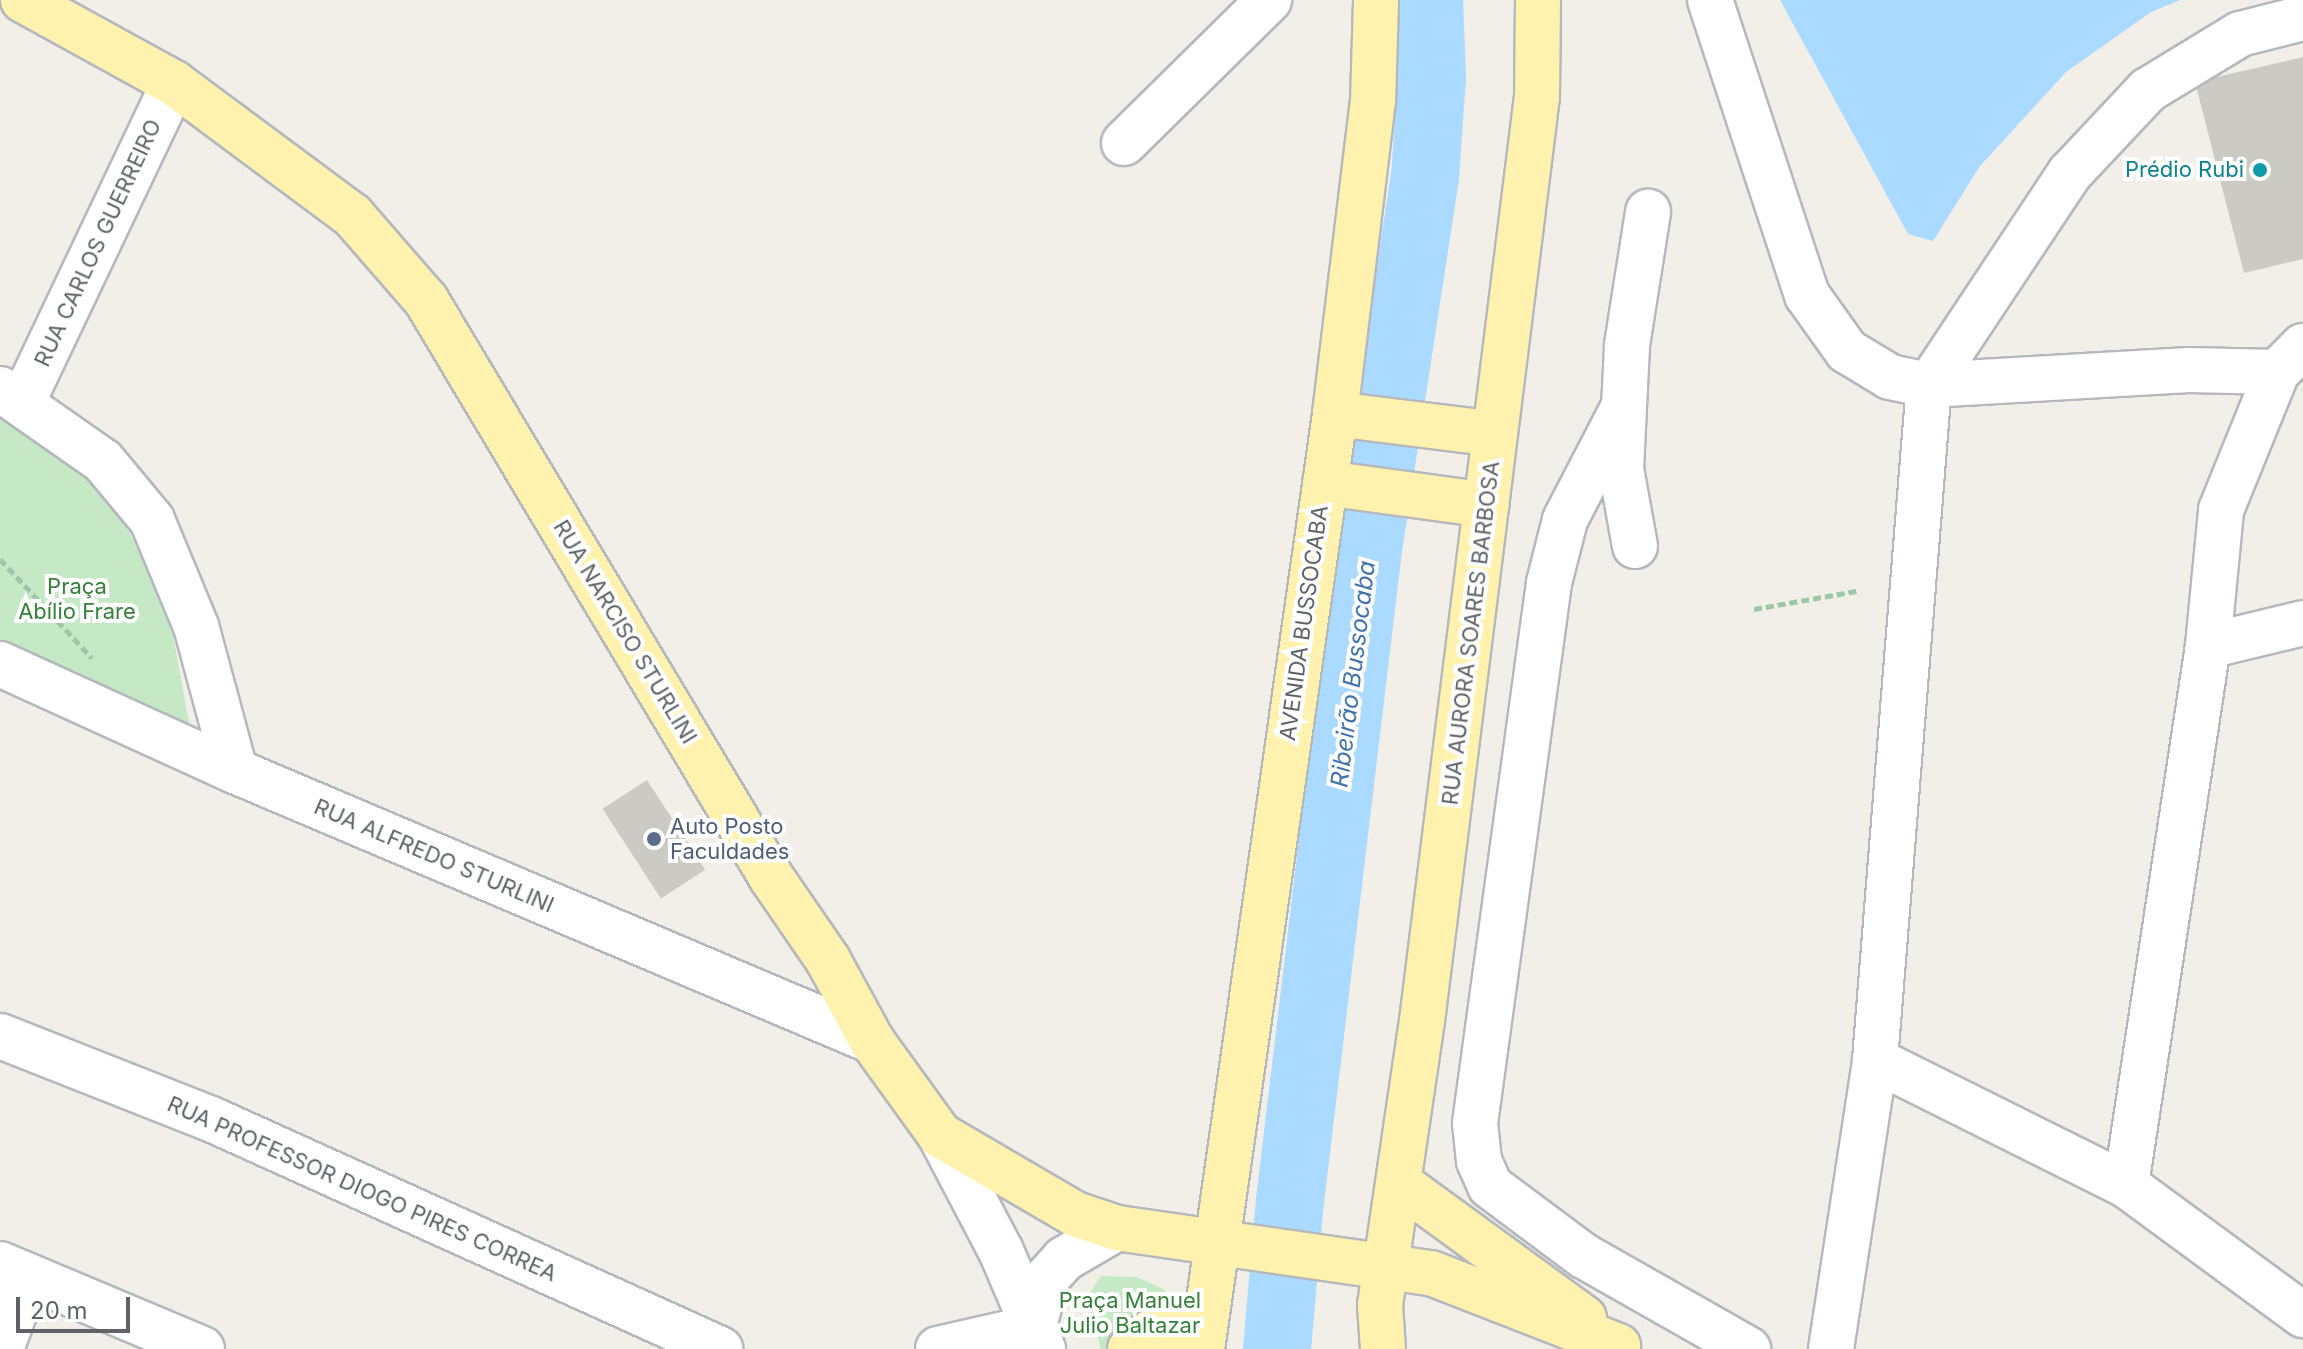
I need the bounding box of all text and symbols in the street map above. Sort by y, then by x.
street label: RUA CARLOS GUERREIRO [29,115,167,371]
place label: Prédio Rubi [2125,157,2244,183]
marker: Prédio Rubi [2251,161,2269,179]
street label: RUA AURORA SOARES BARBOSA [1437,459,1505,807]
street label: AVENIDA BUSSOCABA [1274,504,1334,742]
street label: RUA NARCISO STURLINI [548,515,702,749]
water label: Ribeirão Bussocaba [1325,559,1381,789]
park label: Praça Abílio Frare [18,573,136,624]
street label: RUA ALFREDO STURLINI [310,793,558,919]
place label: Auto Posto Faculdades [670,813,789,864]
marker: Auto Posto Faculdades [645,830,663,848]
street label: RUA PROFESSOR DIOGO PIRES CORREA [163,1091,561,1287]
scale bar [20,1281,134,1331]
park label: Praça Manuel Julio Baltazar [1059,1287,1201,1338]
text: 20 m [30,1296,88,1325]

